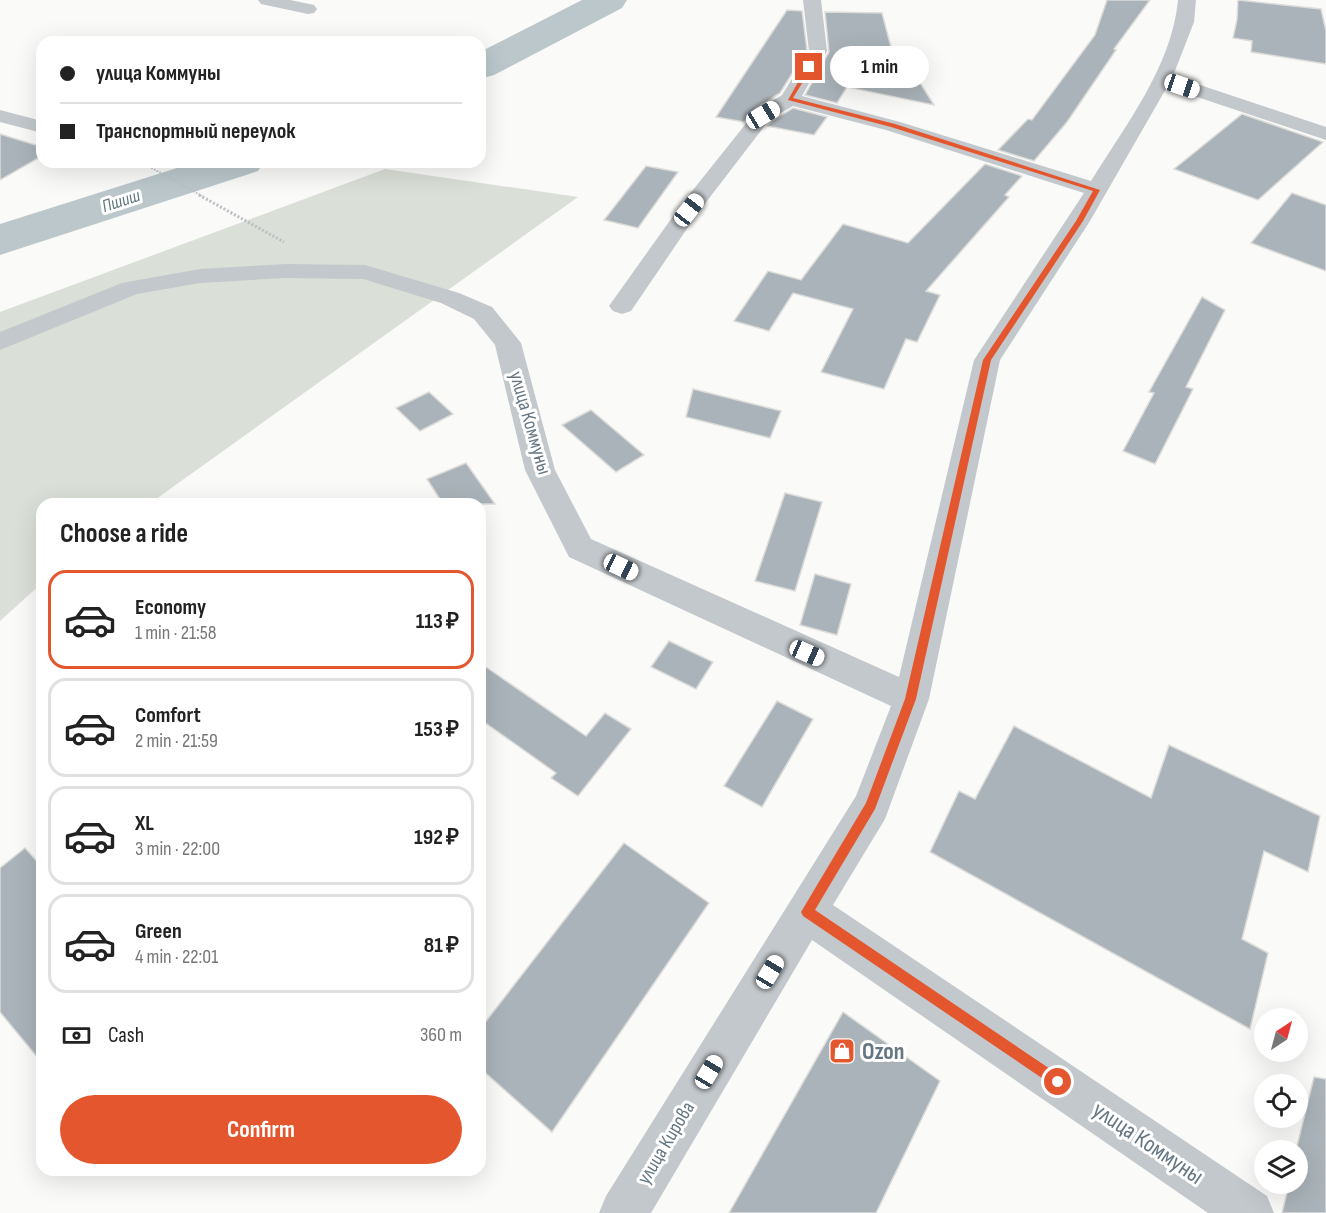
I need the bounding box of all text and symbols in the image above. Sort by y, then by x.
callout: 1 min [830,46,929,88]
route end [795,53,822,80]
text: 1 min [861,55,898,79]
text: улица Коммуны [96,60,221,87]
car [1162,72,1202,100]
car [743,98,783,132]
text: Транспортный переулок [96,118,296,145]
water label: Пшиш [99,185,143,217]
car [671,190,707,230]
street label: улица Коммуны [504,369,556,477]
text: Choose a ride [60,518,188,550]
car [601,551,641,583]
icon: car [63,593,117,647]
text: Economy [135,594,206,621]
text: 113 ₽ [416,608,459,635]
text: 1 min · 21:58 [135,621,217,645]
car [787,637,827,669]
icon: car [63,701,117,755]
text: Comfort [135,702,201,729]
text: 153 ₽ [415,716,459,743]
text: 2 min · 21:59 [135,729,218,753]
icon: car [63,809,117,863]
text: XL [135,810,154,837]
text: 192 ₽ [414,824,459,851]
text: 3 min · 22:00 [135,837,220,861]
icon: car [63,917,117,971]
text: Green [135,918,182,945]
text: 81 ₽ [424,932,459,959]
text: 4 min · 22:01 [135,945,218,969]
car [753,952,787,992]
north arrow [1254,1008,1308,1062]
map controls [1254,1008,1308,1194]
icon: cash [60,1019,93,1052]
text: Cash [108,1022,144,1049]
text: 360 m [420,1023,462,1047]
shop icon: Ozon [827,1036,857,1066]
place label: Ozon [862,1037,905,1066]
car [692,1052,726,1092]
route start [1044,1068,1071,1095]
button: locate [1254,1074,1308,1128]
button: Confirm [60,1095,462,1164]
street label: улица Коммуны [1087,1095,1209,1191]
street label: улица Кирова [632,1097,700,1189]
button: layers [1254,1140,1308,1194]

